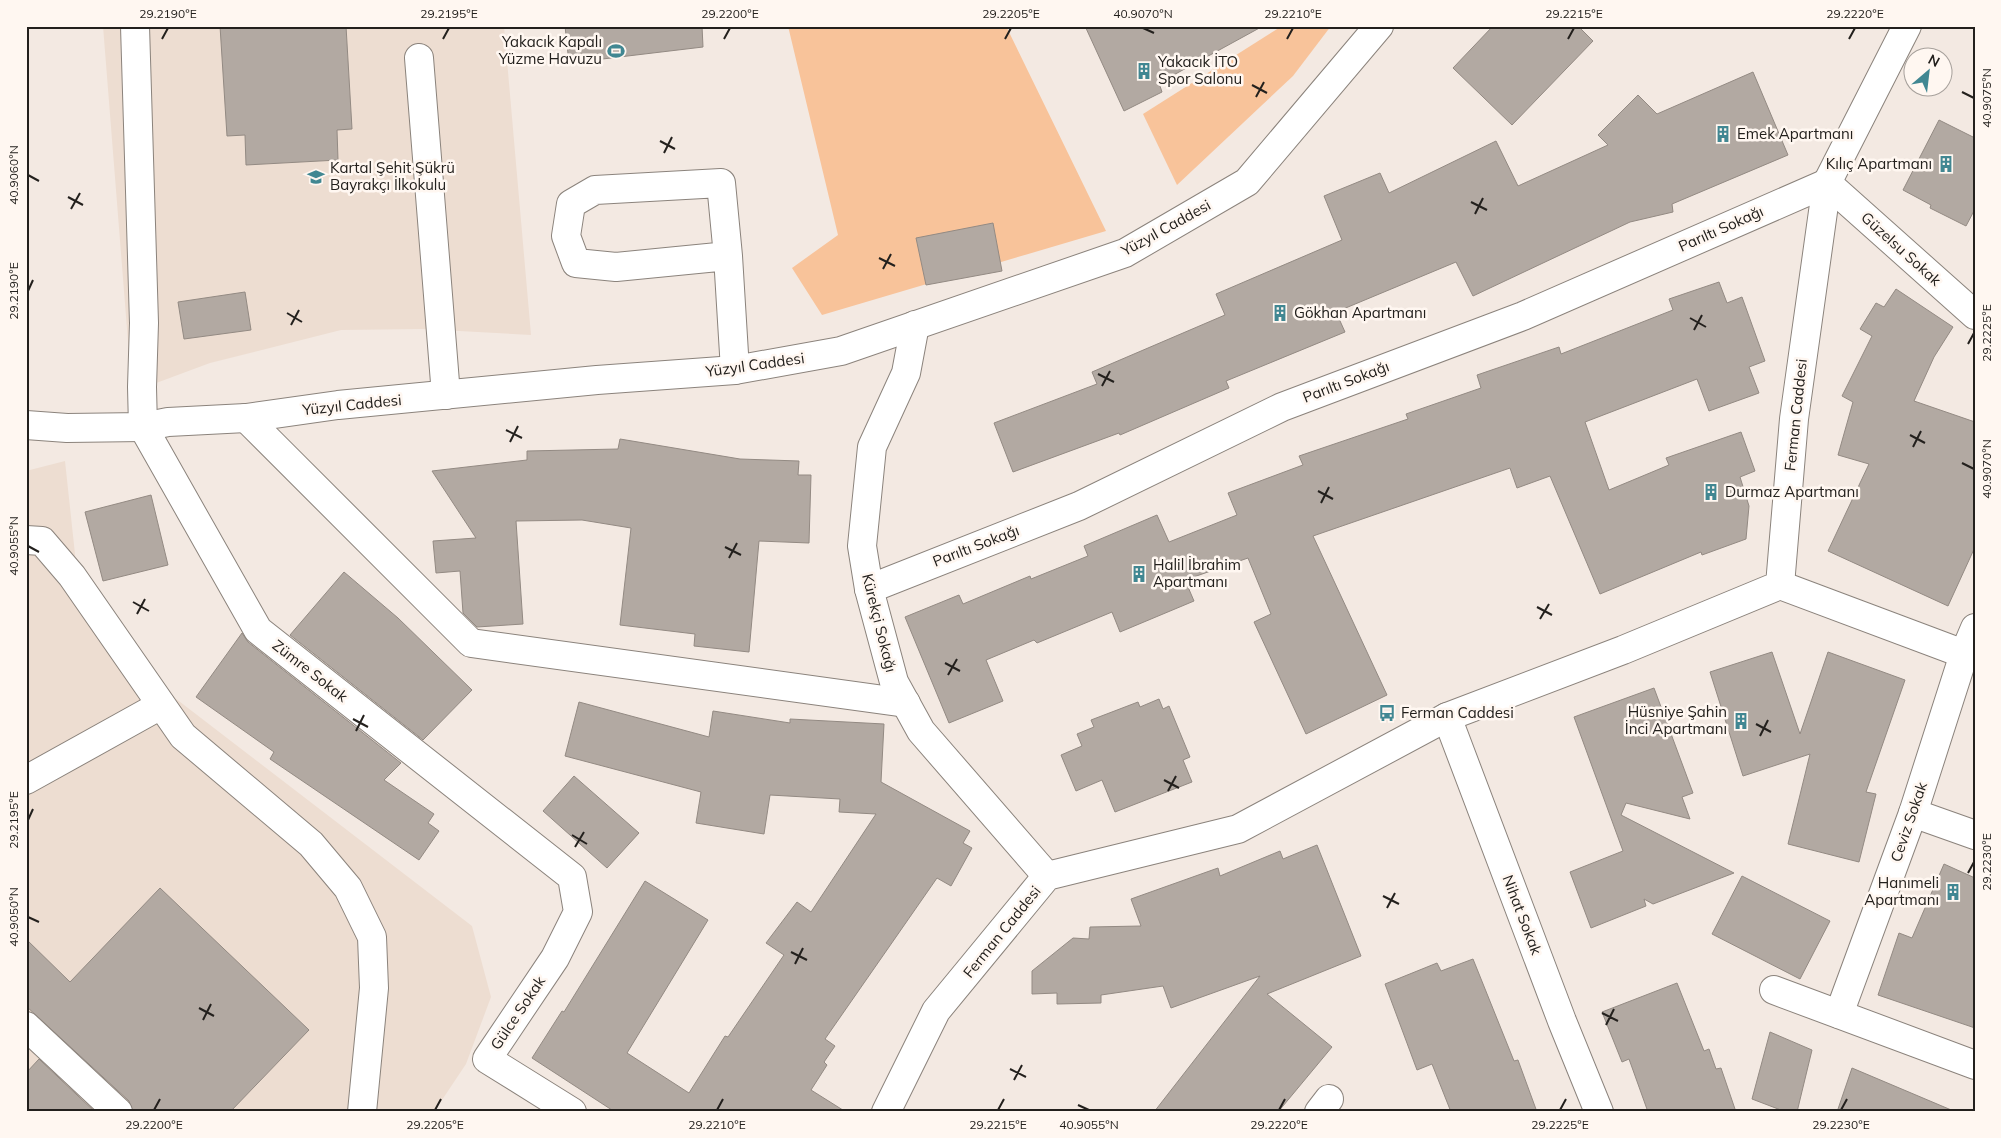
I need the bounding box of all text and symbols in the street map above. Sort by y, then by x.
text: 29.2190°E [139,6,197,21]
text: 29.2195°E [420,6,478,21]
text: 29.2200°E [701,6,759,21]
text: 29.2205°E [982,6,1040,21]
text: 40.9070°N [1113,6,1173,21]
text: 29.2210°E [1264,6,1322,21]
text: 29.2215°E [1545,6,1603,21]
text: 29.2220°E [1826,6,1884,21]
place label: Yakacık Kapalı Yüzme Havuzu [498,32,602,68]
sports icon: Yakacık Kapalı Yüzme Havuzu [606,41,626,61]
north arrow [1904,48,1954,98]
text: N [1925,50,1943,71]
place label: Yakacık İTO Spor Salonu [1157,52,1242,88]
building icon: Yakacık İTO Spor Salonu [1134,61,1154,81]
text: 40.9075°N [1979,68,1994,128]
building icon: Emek Apartmanı [1713,124,1733,144]
place label: Emek Apartmanı [1737,124,1853,143]
text: 40.9060°N [6,145,21,205]
place label: Kılıç Apartmanı [1826,154,1932,173]
building icon: Kılıç Apartmanı [1936,154,1956,174]
place label: Kartal Şehit Şükrü Bayrakçı İlkokulu [330,158,455,194]
school or university icon: Kartal Şehit Şükrü Bayrakçı İlkokulu [306,167,326,187]
street label: Yüzyıl Caddesi [1117,195,1214,260]
street label: Parıltı Sokağı [1675,201,1766,256]
street label: Güzelsu Sokak [1857,208,1946,290]
text: 29.2190°E [6,262,21,320]
building icon: Gökhan Apartmanı [1270,303,1290,323]
place label: Gökhan Apartmanı [1294,303,1426,322]
text: 29.2225°E [1979,304,1994,362]
street label: Yüzyıl Caddesi [703,348,806,381]
street label: Parıltı Sokağı [1300,356,1392,407]
street label: Ferman Caddesi [1780,358,1811,472]
street label: Yüzyıl Caddesi [300,390,402,419]
text: 40.9070°N [1979,439,1994,499]
building icon: Durmaz Apartmanı [1701,482,1721,502]
place label: Durmaz Apartmanı [1725,482,1859,501]
text: 40.9055°N [6,516,21,576]
street label: Parıltı Sokağı [930,520,1022,571]
place label: Halil İbrahim Apartmanı [1153,555,1241,591]
building icon: Halil İbrahim Apartmanı [1129,564,1149,584]
street label: Kürekçi Sokağı [858,572,901,674]
street label: Zümre Sokak [269,635,352,706]
place label: Hüsniye Şahin İnci Apartmanı [1625,702,1727,738]
bus stop icon: Ferman Caddesi [1377,703,1397,723]
place label: Ferman Caddesi [1401,703,1514,722]
building icon: Hüsniye Şahin İnci Apartmanı [1731,711,1751,731]
street label: Ceviz Sokak [1886,779,1931,864]
text: 29.2195°E [6,791,21,849]
text: 29.2230°E [1979,833,1994,891]
street label: Nihat Sokak [1499,872,1546,958]
place label: Hanımeli Apartmanı [1864,873,1939,909]
street label: Ferman Caddesi [959,882,1044,981]
building icon: Hanımeli Apartmanı [1943,882,1963,902]
text: 40.9050°N [6,887,21,947]
street label: Gülce Sokak [486,972,549,1053]
text: 29.2200°E [125,1117,183,1132]
text: 29.2205°E [406,1117,464,1132]
text: 29.2210°E [688,1117,746,1132]
text: 29.2215°E [969,1117,1027,1132]
text: 40.9055°N [1059,1117,1119,1132]
text: 29.2220°E [1250,1117,1308,1132]
text: 29.2225°E [1531,1117,1589,1132]
text: 29.2230°E [1812,1117,1870,1132]

